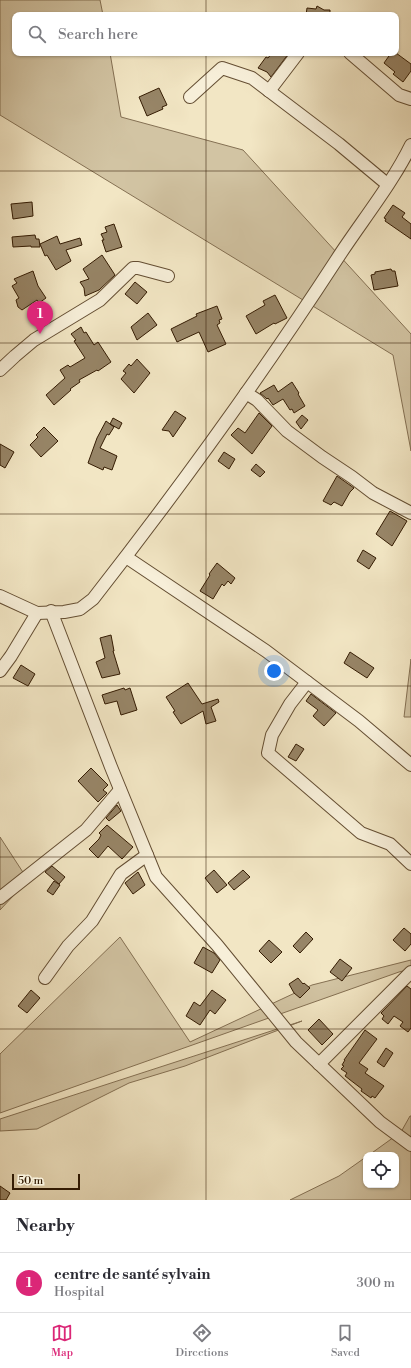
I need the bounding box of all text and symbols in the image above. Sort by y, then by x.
search box [12,12,399,56]
icon: search [26,23,48,45]
text: Search here [58,25,138,44]
pin: 1 [27,301,53,334]
your location [264,661,284,681]
map controls [363,1152,399,1188]
button: locate [363,1152,399,1188]
scale bar [12,1172,80,1191]
text: 50 m [18,1174,43,1188]
text: Nearby [16,1215,75,1237]
text: centre de santé sylvain [54,1265,211,1284]
text: 1 [26,1275,32,1291]
text: 300 m [357,1275,395,1291]
text: Hospital [54,1284,104,1300]
tab: Map [51,1322,73,1360]
tab: Directions [176,1322,229,1360]
tab: Saved [331,1322,360,1360]

